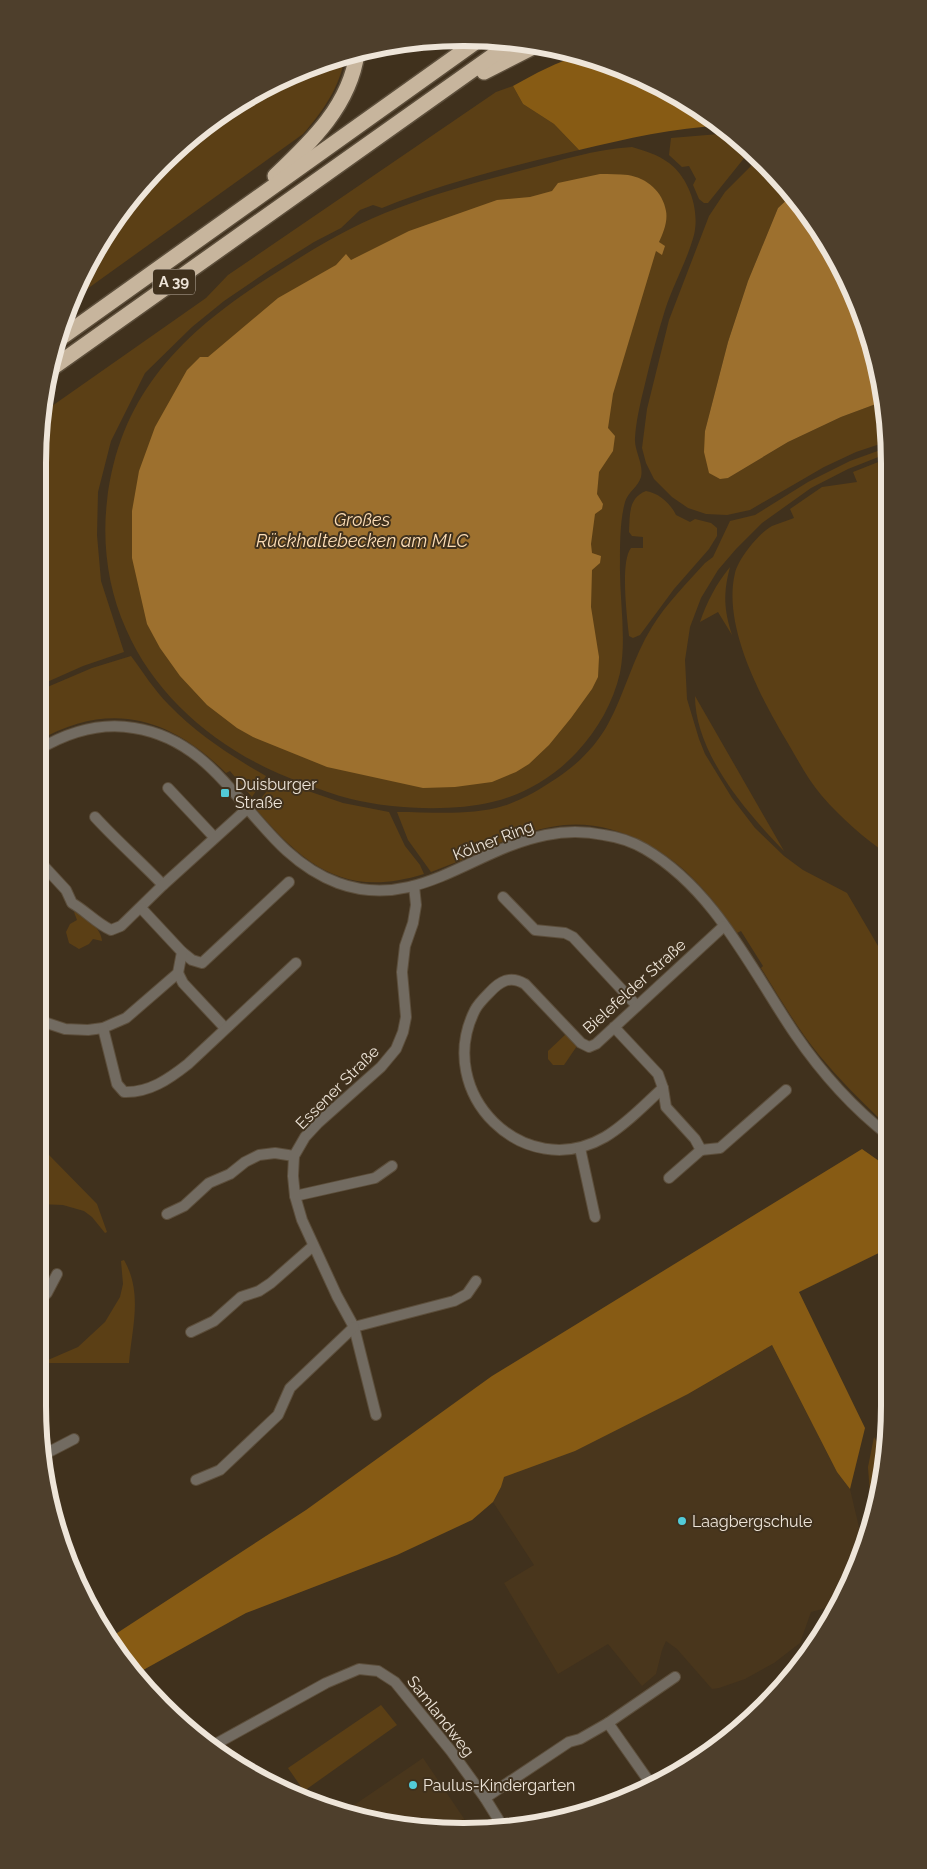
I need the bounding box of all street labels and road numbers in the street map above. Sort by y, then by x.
road number: A 39 [153,270,195,294]
street label: Kölner Ring [450,816,536,865]
street label: Bielefelder Straße [579,935,690,1038]
street label: Essener Straße [292,1042,383,1133]
street label: Samlandweg [403,1672,478,1761]

